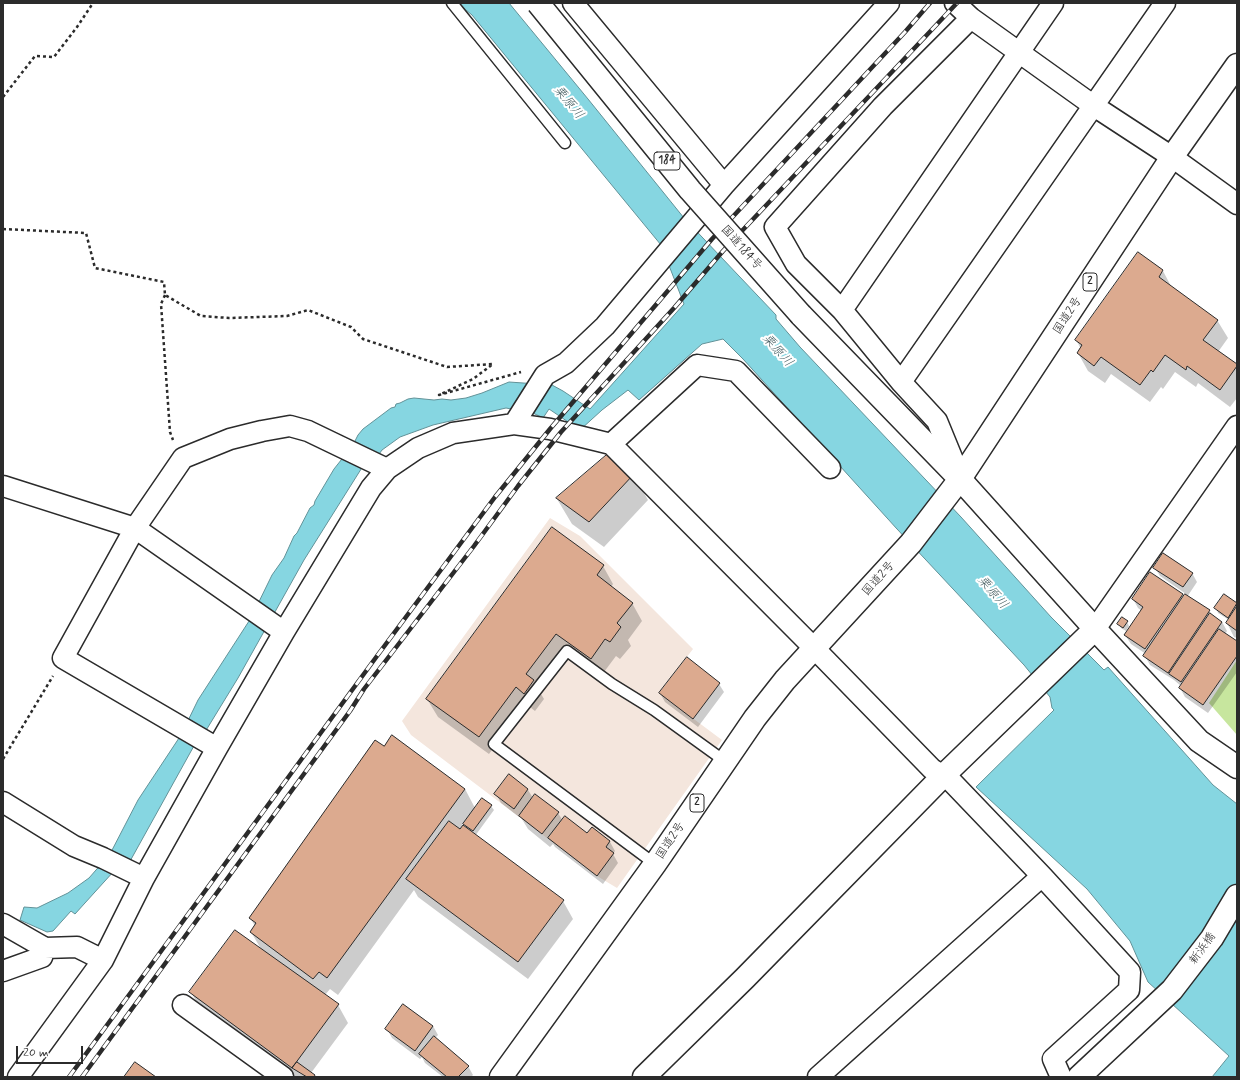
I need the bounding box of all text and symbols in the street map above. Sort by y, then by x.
water label: 栗原川 [549,83,587,123]
road number: 184 [654,152,680,170]
street label: 国道184号 [717,223,765,273]
road number: 2 [1083,273,1097,291]
street label: 国道2号 [1051,295,1085,337]
water label: 栗原川 [758,331,796,371]
street label: 国道2号 [860,559,898,599]
water label: 栗原川 [973,573,1011,613]
road number: 2 [690,794,704,812]
street label: 国道2号 [653,820,689,862]
street label: 新浜橋 [1187,930,1219,968]
scale bar [18,1038,85,1064]
text: 20 m [23,1045,49,1061]

